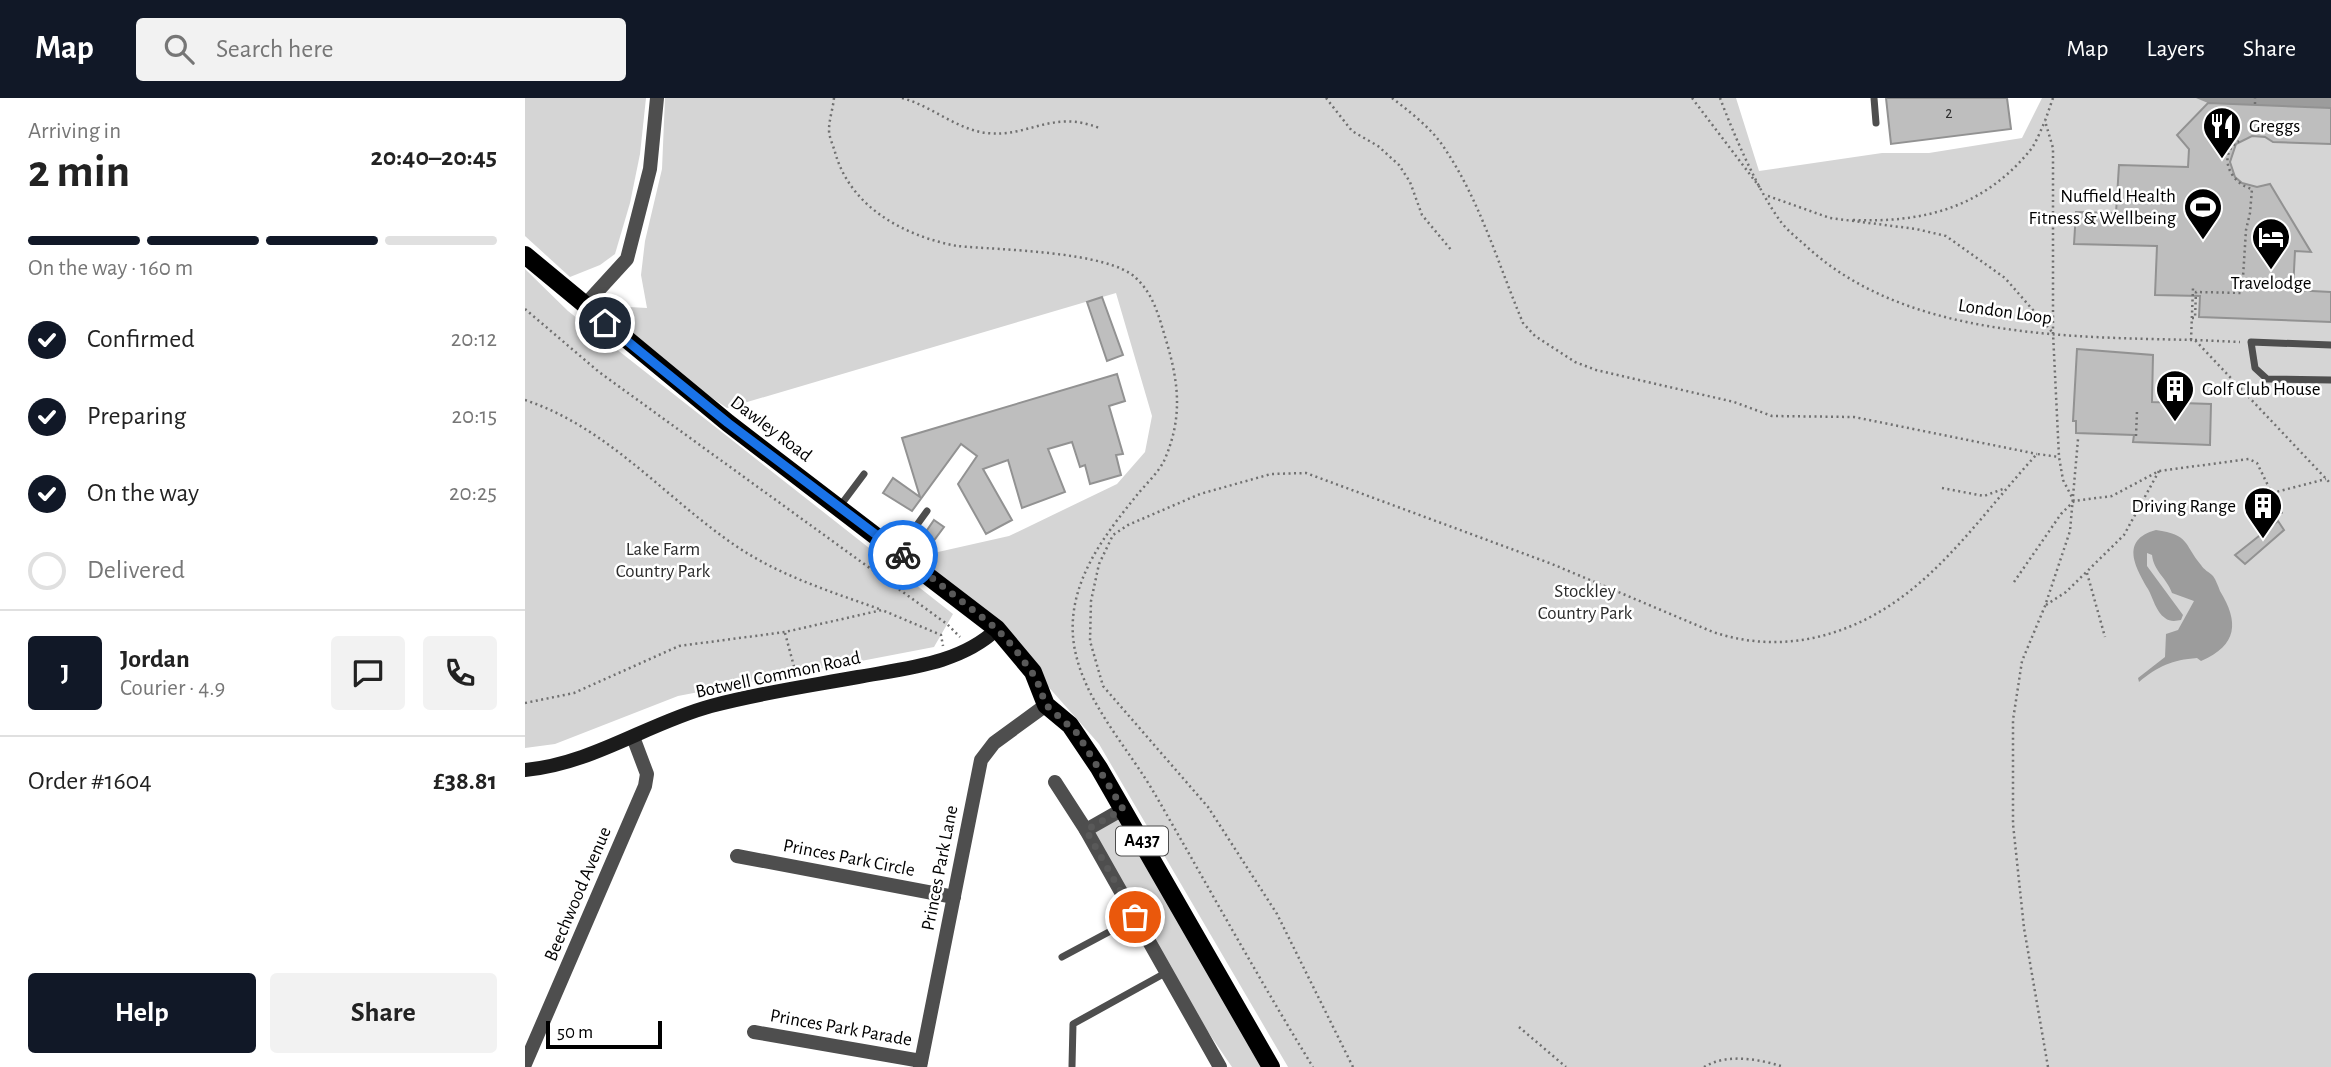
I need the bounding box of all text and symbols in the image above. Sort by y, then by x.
search box [136,18,626,81]
icon: search [160,30,198,68]
text: Map [35,32,94,65]
text: Search here [216,36,334,62]
text: Map [2066,37,2108,61]
text: Layers [2146,37,2205,61]
text: Share [2243,37,2296,61]
house number: 2 [1945,105,1953,121]
restaurant icon: Greggs [2201,105,2243,160]
place label: Greggs [2249,117,2300,136]
text: Arriving in [28,120,121,143]
text: 20:40–20:45 [371,144,497,170]
text: 2 min [28,149,130,195]
sports icon: Nuffield Health Fitness & Wellbeing [2182,186,2224,241]
place label: Nuffield Health Fitness & Wellbeing [2029,187,2177,228]
hotel icon: Travelodge [2250,216,2292,271]
text: On the way · 160 m [28,257,193,280]
place label: Travelodge [2231,274,2311,293]
pin [575,293,635,353]
street label: London Loop [1957,296,2053,328]
icon: home [586,304,624,342]
icon: check [28,321,66,359]
text: Confirmed [87,326,195,352]
text: 20:12 [451,328,497,351]
building icon: Golf Club House [2154,368,2196,423]
place label: Golf Club House [2202,380,2321,399]
street label: Dawley Road [727,392,815,466]
icon: check [28,398,66,436]
text: Preparing [87,403,186,429]
text: 20:15 [452,405,497,428]
icon: check [28,475,66,513]
text: On the way [87,480,199,506]
text: 20:25 [449,482,497,505]
building icon: Driving Range [2242,485,2284,540]
place label: Driving Range [2132,497,2236,516]
courier [868,520,938,590]
icon: bike [884,536,922,574]
park label: Lake Farm Country Park [616,540,711,581]
text: Delivered [87,557,185,583]
park label: Stockley Country Park [1538,582,1633,623]
button: chat [331,636,405,710]
button: phone [423,636,497,710]
text: Jordan [120,646,190,672]
street label: Botwell Common Road [694,648,862,702]
text: J [61,660,69,686]
text: Courier · 4.9 [120,677,225,700]
text: Order #1604 [28,768,152,794]
text: £38.81 [433,768,497,794]
street label: Princes Park Lane [919,804,961,932]
street label: Beechwood Avenue [541,824,615,964]
road number: A437 [1116,826,1168,856]
street label: Princes Park Circle [782,836,916,880]
pin [1105,887,1165,947]
icon: bag [1116,898,1154,936]
button: Help [28,973,256,1053]
button: Share [270,973,497,1053]
street label: Princes Park Parade [769,1006,913,1050]
scale bar [546,1018,661,1050]
text: 50 m [557,1023,593,1042]

